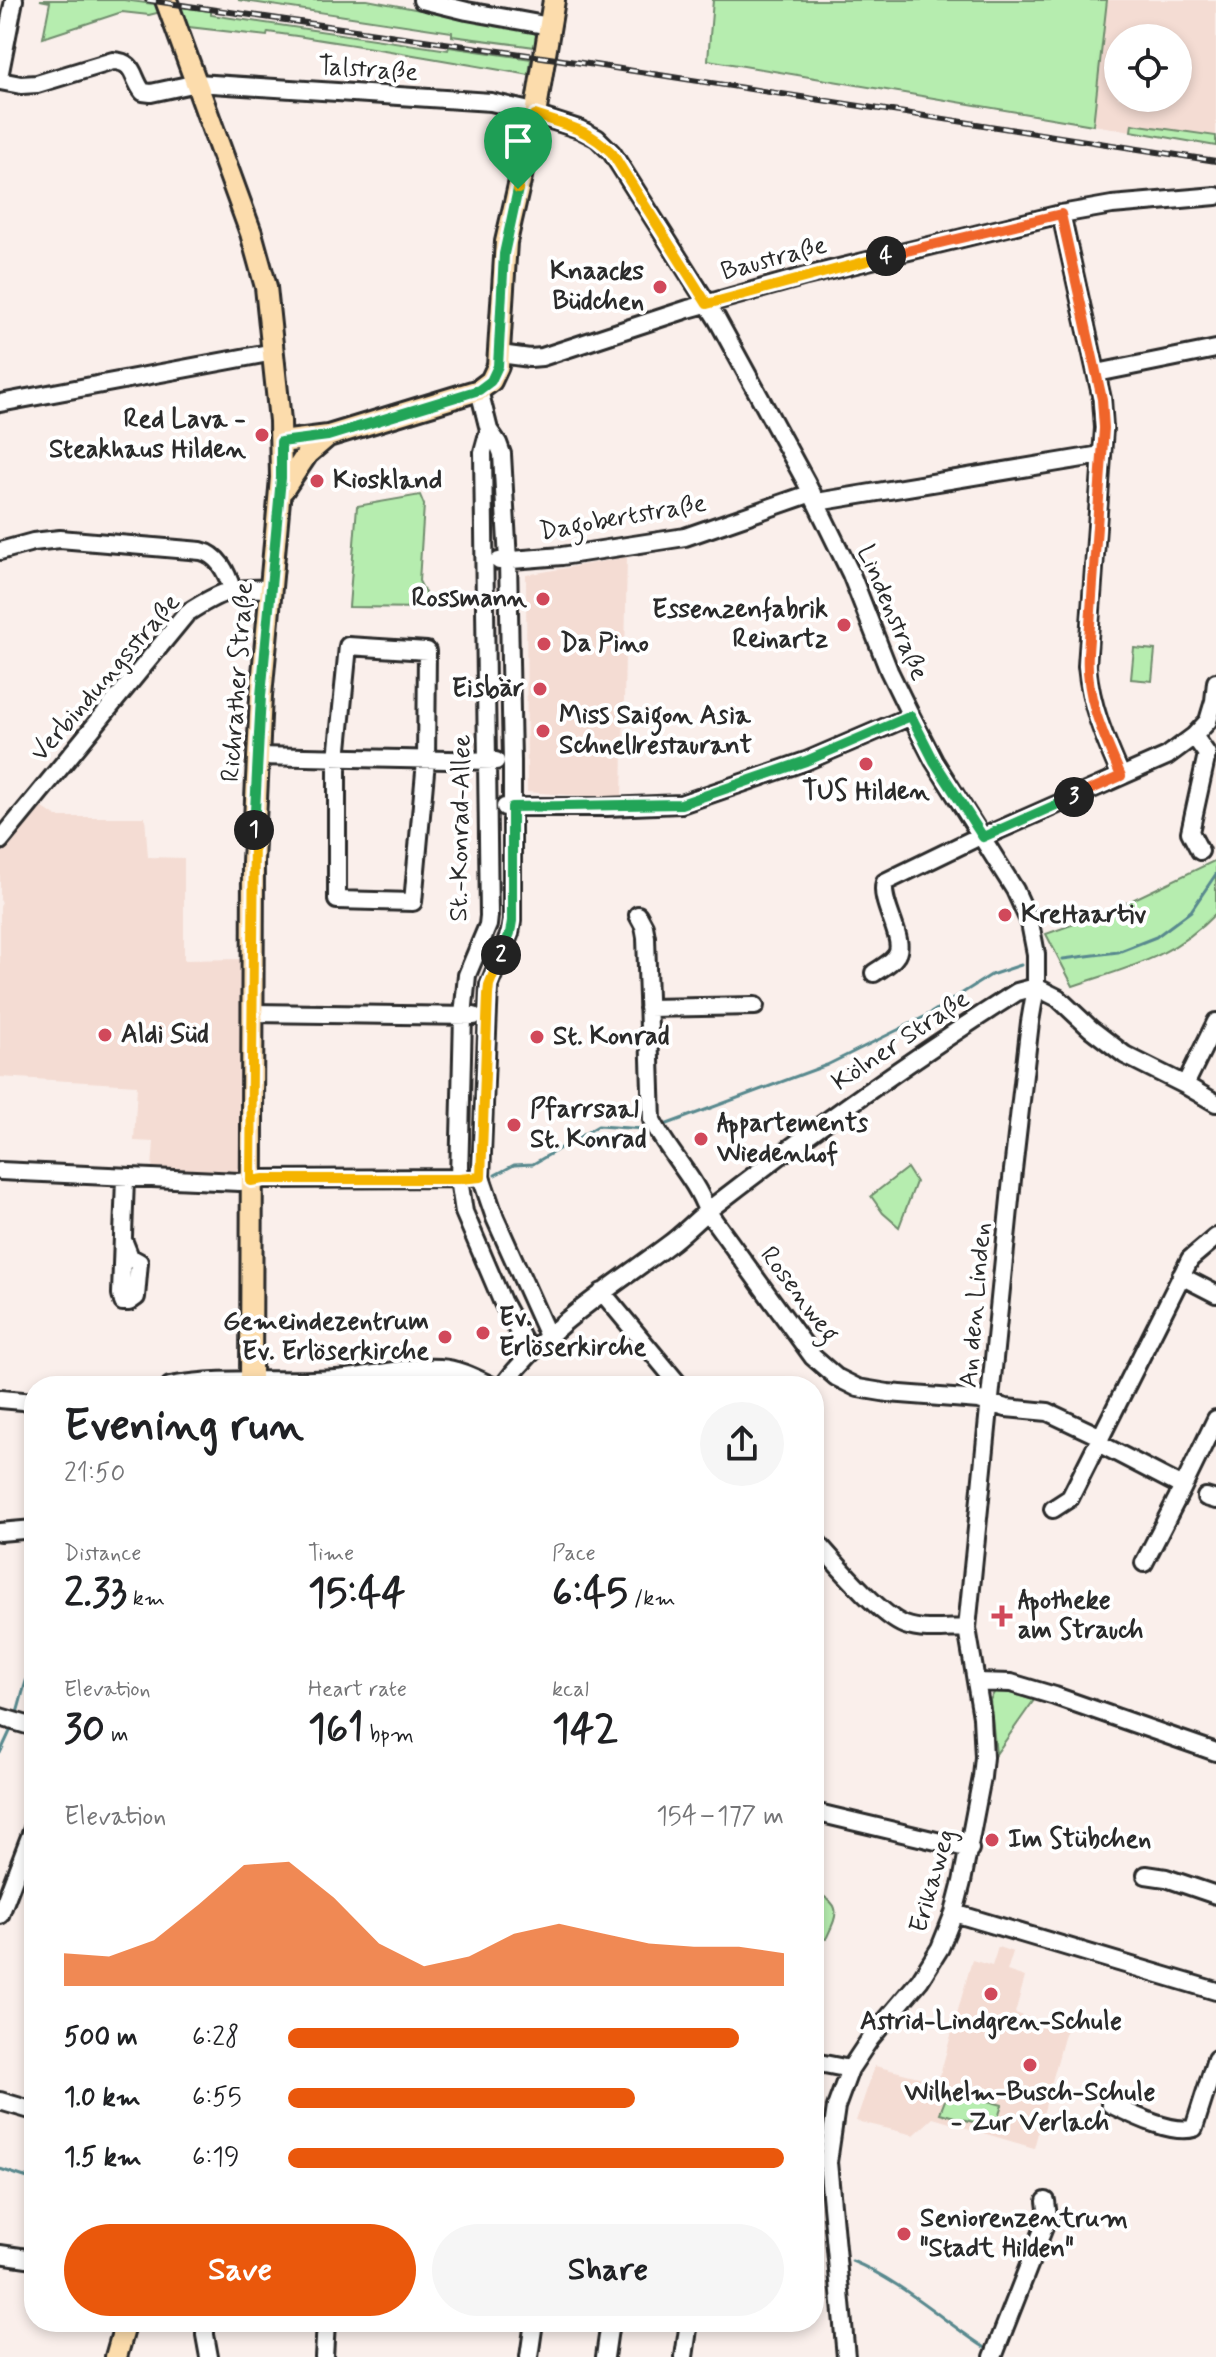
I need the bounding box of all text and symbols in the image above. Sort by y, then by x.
map controls [1104,24,1192,112]
button: locate [1104,24,1192,112]
street label: Talstraße [317,50,419,90]
pin [484,107,552,189]
icon: arrive [496,119,540,163]
street label: Baustraße [717,229,831,289]
pin: 4 [866,236,906,276]
text: 4 [880,242,892,270]
place label: Knaacks Büdchen [550,255,644,319]
marker: Knaacks Büdchen [651,278,669,296]
place label: Red Lava - Steakhaus Hilden [49,403,247,467]
marker: Red Lava - Steakhaus Hilden [253,426,271,444]
place label: Kioskland [333,464,442,498]
marker: Kioskland [308,472,326,490]
street label: Dagobertstraße [537,487,710,552]
street label: Lindenstraße [848,540,936,686]
street label: Richrather Straße [214,581,262,783]
place label: Rossmann [411,582,528,616]
street label: Verbindungsstraße [23,586,189,769]
marker: Rossmann [534,590,552,608]
place label: Essenzenfabrik Reinartz [652,593,828,657]
marker: Essenzenfabrik Reinartz [835,616,853,634]
place label: Da Pino [560,627,649,661]
marker: Da Pino [535,635,553,653]
place label: Eisbär [452,672,524,706]
marker: Eisbär [531,680,549,698]
place label: Miss Saigon Asia Schnellrestaurant [559,699,752,763]
marker: Miss Saigon Asia Schnellrestaurant [534,722,552,740]
street label: St.-Konrad-Allee [442,734,480,922]
marker: TUS Hilden [857,755,875,773]
place label: TUS Hilden [802,775,930,809]
pin: 3 [1054,777,1094,817]
text: 3 [1069,783,1079,811]
pin: 1 [234,810,274,850]
text: 1 [249,816,259,844]
place label: KreHaartiv [1021,898,1146,932]
marker: KreHaartiv [996,906,1014,924]
pin: 2 [481,935,521,975]
text: 2 [496,941,506,969]
street label: Kölner Straße [826,982,977,1100]
place label: Aldi Süd [121,1018,209,1052]
place label: St. Konrad [553,1020,670,1054]
marker: Aldi Süd [96,1026,114,1044]
marker: St. Konrad [528,1028,546,1046]
place label: Pfarrsaal St. Konrad [530,1093,647,1157]
place label: Appartements Wiedenhof [716,1107,869,1171]
marker: Pfarrsaal St. Konrad [505,1116,523,1134]
marker: Appartements Wiedenhof [692,1130,710,1148]
street label: An den Linden [952,1221,1000,1389]
street label: Rosenweg [749,1240,846,1352]
place label: Ev. Erlöserkirche [499,1301,647,1365]
place label: Gemeindezentrum Ev. Erlöserkirche [223,1305,429,1369]
marker: Ev. Erlöserkirche [474,1324,492,1342]
marker: Gemeindezentrum Ev. Erlöserkirche [436,1328,454,1346]
text: Evening run [64,1398,304,1456]
button: share [700,1402,784,1486]
text: 21:50 [64,1457,125,1491]
text: Distance [64,1540,141,1568]
text: Time [308,1540,354,1568]
text: Pace [552,1540,596,1568]
text: 2.33 [64,1568,127,1620]
text: 15:44 [308,1568,405,1620]
text: 6:45 [552,1568,628,1620]
place label: Apotheke am Strauch [1018,1584,1144,1648]
text: km [127,1585,165,1613]
text: /km [628,1585,675,1613]
marker: Apotheke am Strauch [993,1607,1011,1625]
text: Elevation [64,1676,151,1704]
text: Heart rate [308,1676,407,1704]
text: kcal [552,1676,589,1704]
text: 30 [64,1704,105,1756]
text: 161 [308,1704,364,1756]
text: 142 [552,1704,618,1756]
text: m [105,1721,128,1749]
text: bpm [364,1721,414,1749]
text: Elevation [64,1800,166,1834]
text: 154–177 m [656,1800,784,1834]
place label: Im Stübchen [1008,1823,1151,1857]
street label: Erikaweg [902,1825,964,1937]
marker: Im Stübchen [983,1831,1001,1849]
marker: Astrid-Lindgren-Schule [982,1985,1000,2003]
place label: Astrid-Lindgren-Schule [860,2005,1122,2040]
text: 500 m [64,2021,138,2055]
text: 6:28 [192,2021,239,2055]
marker: Wilhelm-Busch-Schule - Zur Verlach [1021,2056,1039,2074]
place label: Wilhelm-Busch-Schule - Zur Verlach [904,2076,1155,2140]
text: 1.0 km [64,2081,141,2115]
text: 6:55 [192,2081,242,2115]
text: 1.5 km [64,2141,142,2175]
text: 6:19 [192,2141,239,2175]
place label: Seniorenzentrum "Stadt Hilden" [920,2202,1128,2266]
button: Save [64,2224,416,2316]
button: Share [432,2224,784,2316]
marker: Seniorenzentrum "Stadt Hilden" [895,2225,913,2243]

